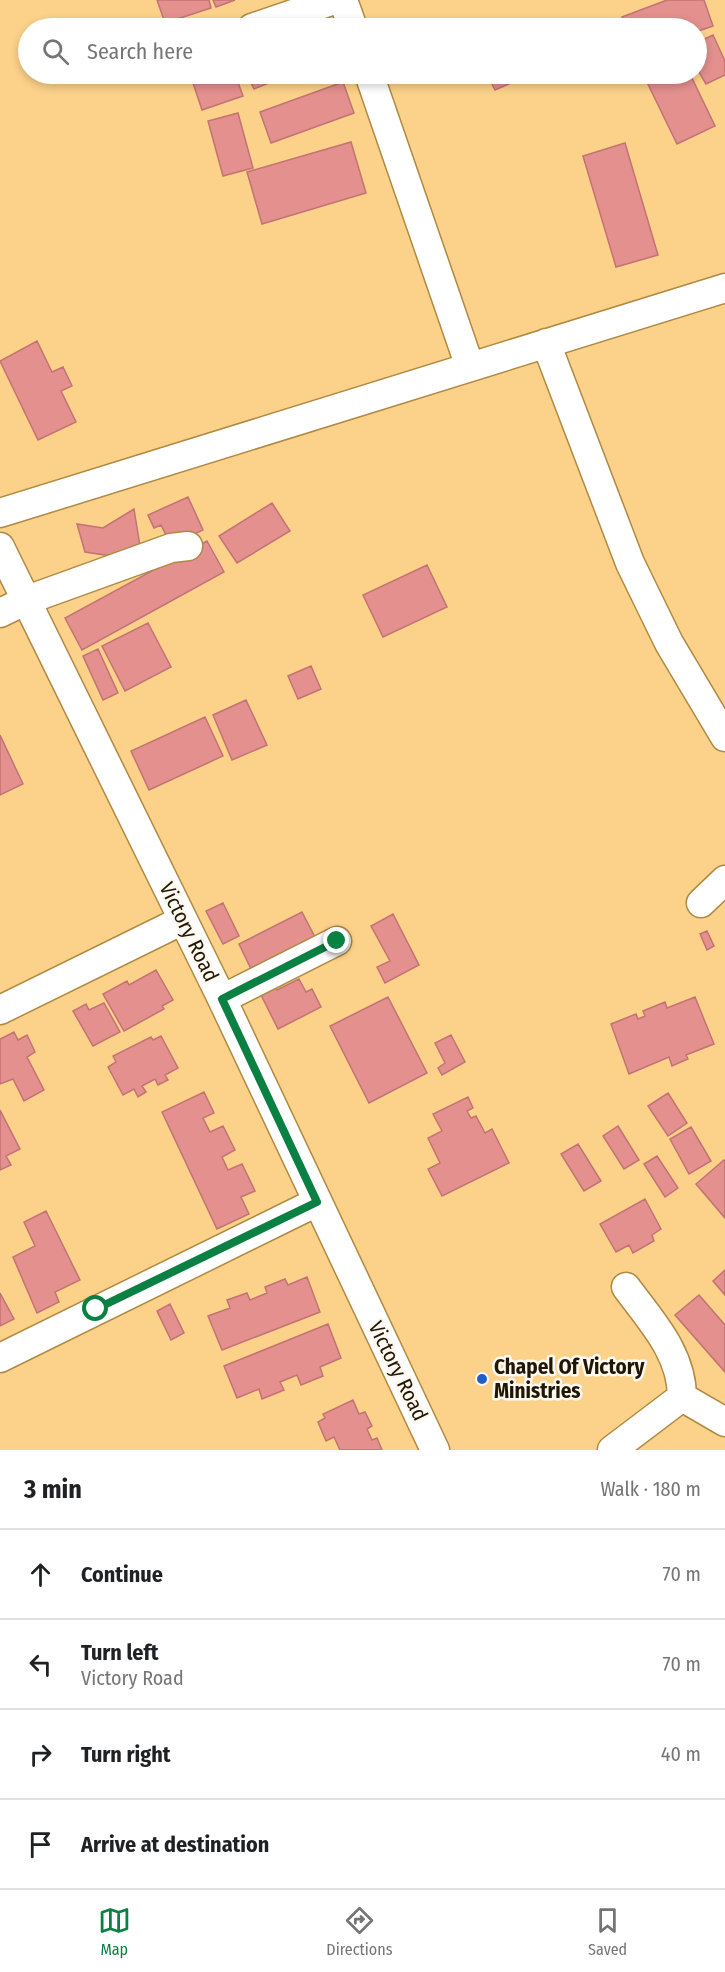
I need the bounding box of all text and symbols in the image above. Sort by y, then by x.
search box [18,18,707,84]
icon: search [39,35,72,68]
text: Search here [87,38,193,65]
street label: Victory Road [154,878,224,986]
route end [323,927,349,953]
route start [82,1295,108,1321]
street label: Victory Road [363,1317,433,1425]
place label: Chapel Of Victory Ministries [494,1354,645,1404]
marker: Chapel Of Victory Ministries [475,1372,489,1386]
text: 3 min [24,1474,82,1505]
text: Walk · 180 m [600,1477,701,1501]
icon: ahead [24,1558,57,1591]
text: Continue [81,1561,163,1588]
text: 70 m [663,1562,701,1586]
text: Turn left [81,1639,159,1666]
icon: left [24,1648,57,1681]
text: 70 m [663,1652,701,1676]
text: Victory Road [81,1666,184,1690]
icon: right [24,1738,57,1771]
text: Turn right [81,1741,170,1768]
text: 40 m [661,1742,701,1766]
icon: arrive [24,1828,57,1861]
text: Arrive at destination [81,1831,269,1858]
tab: Map [98,1904,131,1959]
tab: Directions [326,1904,393,1959]
tab: Saved [588,1904,627,1959]

